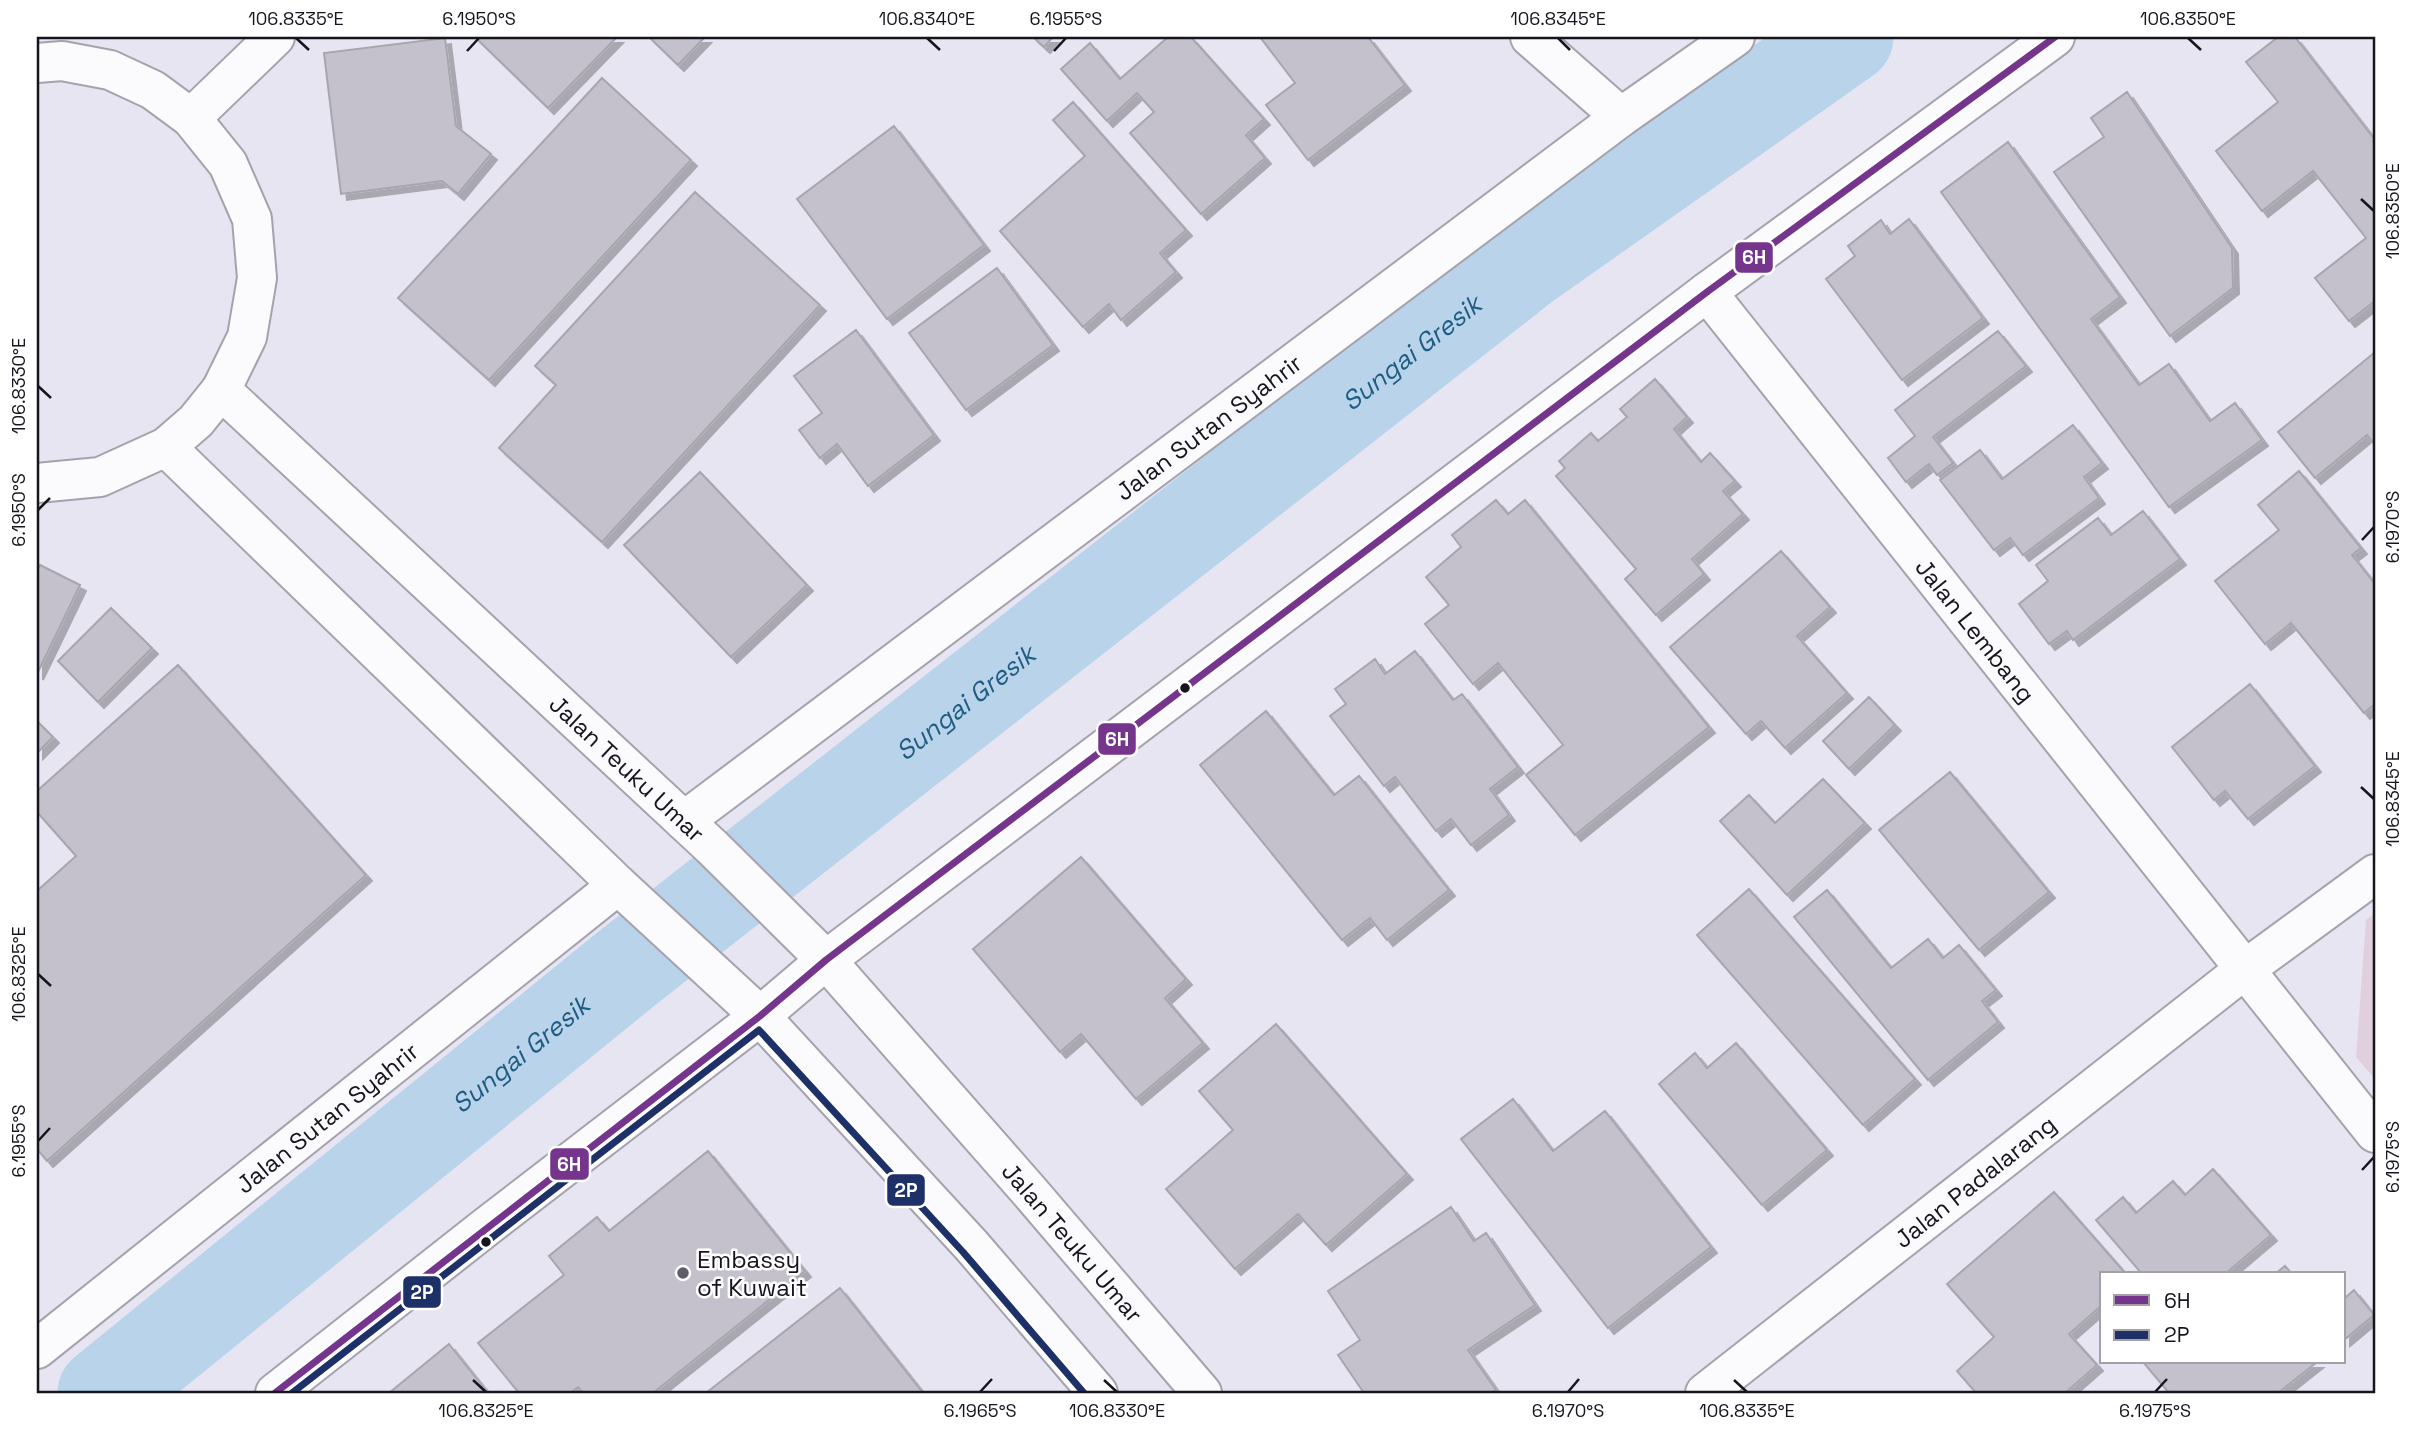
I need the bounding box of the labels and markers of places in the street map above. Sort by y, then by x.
unlabelled marker [1178,681,1192,695]
unlabelled marker [479,1235,493,1249]
place label: Embassy of Kuwait [697,1244,807,1303]
marker: Embassy of Kuwait [675,1265,691,1281]

